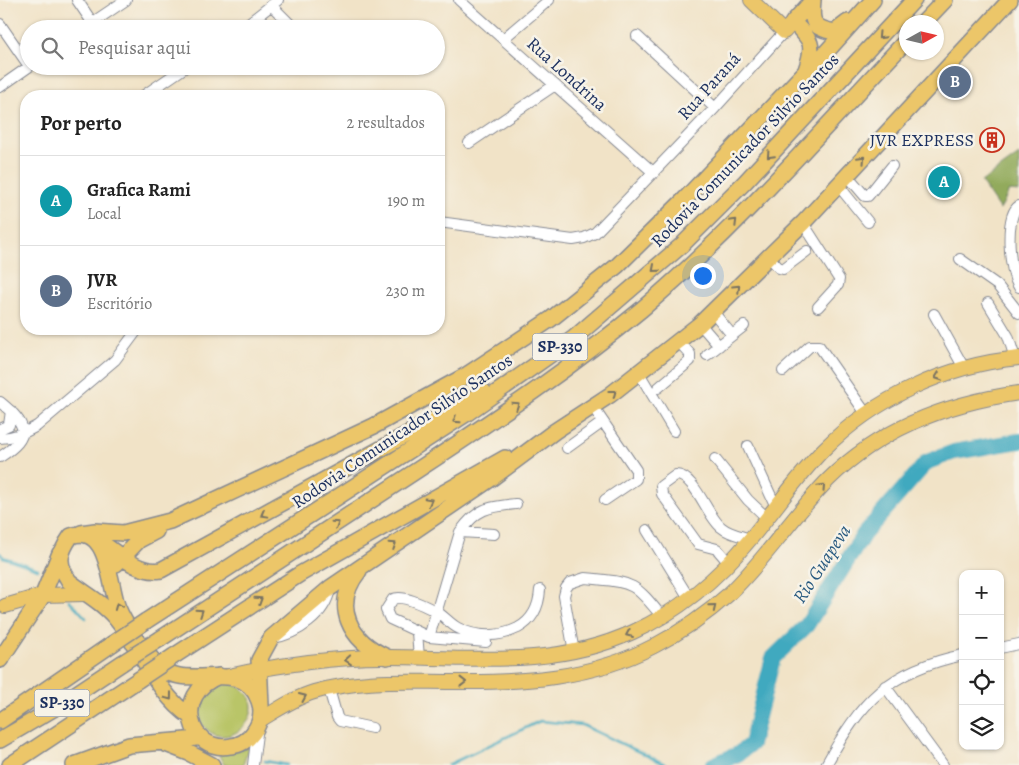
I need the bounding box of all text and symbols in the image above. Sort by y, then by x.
north arrow [899,15,944,60]
search box [20,20,445,75]
one-way arrow [878,30,887,39]
street label: Rua Londrina [522,32,613,117]
icon: search [38,34,66,62]
text: Pesquisar aqui [78,35,191,61]
street label: Rua Paraná [672,47,746,125]
street label: Rodovia Comunicador Silvio Santos [646,48,844,252]
pin: B [939,63,971,101]
text: Por perto [40,109,122,137]
text: 2 resultados [346,112,425,134]
building icon: JVR EXPRESS [979,127,1005,153]
place label: JVR EXPRESS [869,128,974,152]
one-way arrow [767,149,776,158]
one-way arrow [856,156,865,165]
pin: A [928,163,960,201]
text: Grafica Rami [87,177,191,203]
text: A [51,190,61,212]
text: 190 m [387,190,425,212]
text: Local [87,203,121,225]
one-way arrow [728,219,737,228]
one-way arrow [651,263,660,272]
your location [690,263,716,289]
text: JVR [87,267,117,293]
text: B [51,280,61,302]
text: 230 m [386,280,425,302]
one-way arrow [731,285,740,294]
text: Escritório [87,293,152,315]
road number: SP-330 [532,334,588,361]
street label: Rodovia Comunicador Silvio Santos [287,348,517,514]
one-way arrow [934,371,943,381]
one-way arrow [607,390,617,399]
one-way arrow [510,402,519,411]
one-way arrow [452,414,461,424]
one-way arrow [816,483,825,492]
one-way arrow [424,497,433,507]
one-way arrow [260,507,269,517]
water label: Rio Guapeva [787,519,857,608]
one-way arrow [331,521,340,530]
one-way arrow [388,542,397,552]
map controls [959,570,1004,750]
button: + [959,570,1004,615]
one-way arrow [253,597,262,607]
one-way arrow [114,602,124,611]
one-way arrow [707,605,716,613]
one-way arrow [195,609,204,619]
button: − [959,615,1004,660]
one-way arrow [625,627,634,638]
one-way arrow [343,654,351,665]
button: locate [959,660,1004,705]
one-way arrow [460,677,467,687]
road number: SP-330 [34,690,90,716]
one-way arrow [163,691,172,701]
one-way arrow [298,692,307,703]
button: layers [959,705,1004,750]

